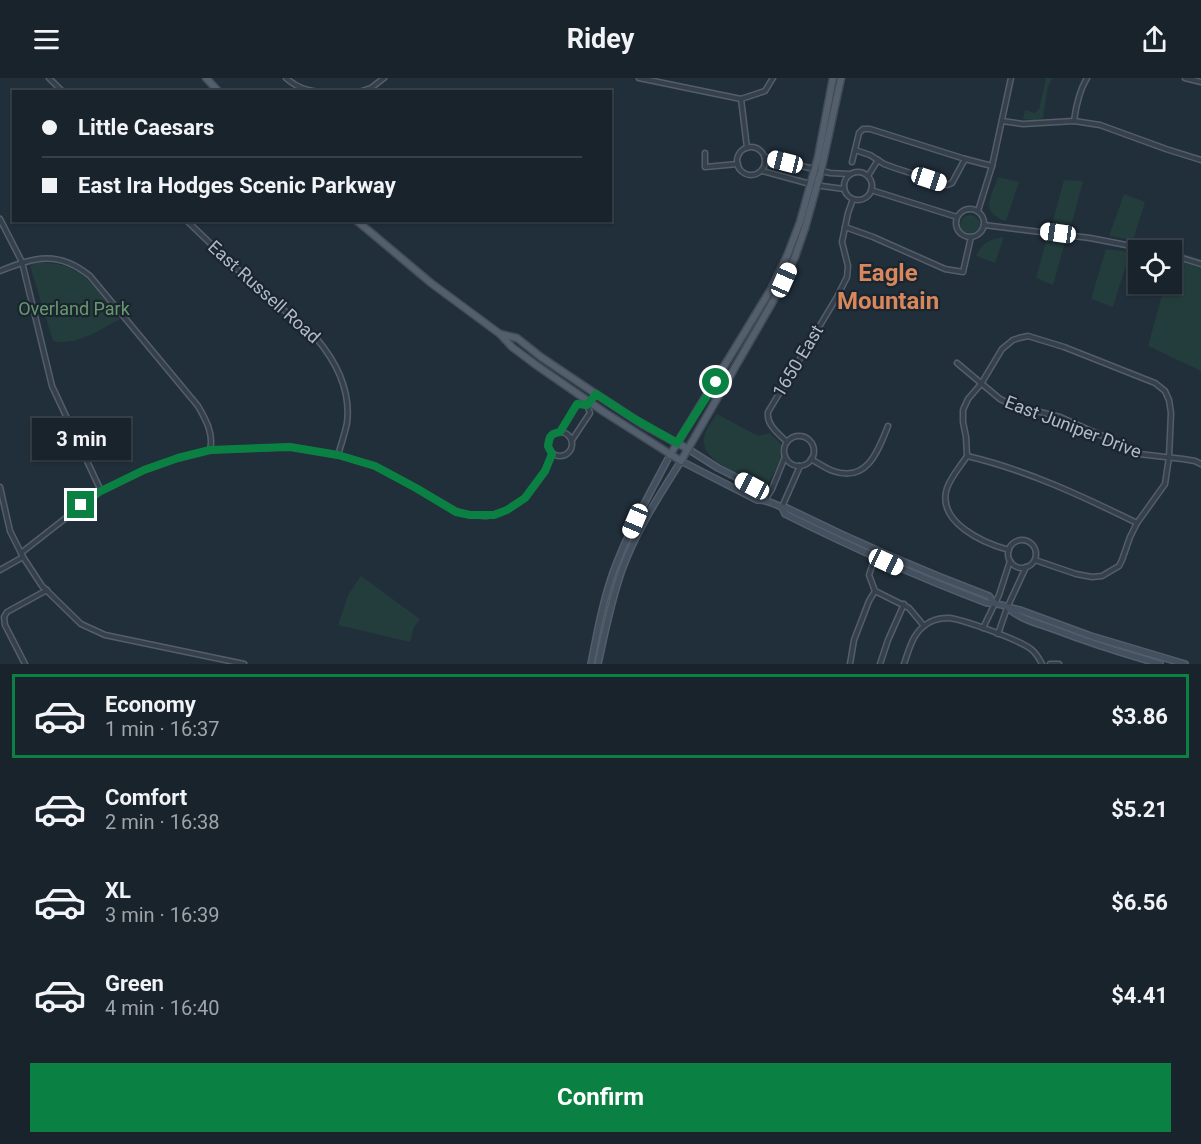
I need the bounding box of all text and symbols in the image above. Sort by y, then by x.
icon: menu [30,23,63,56]
text: Ridey [567,23,634,55]
icon: share [1138,23,1171,56]
text: Little Caesars [78,115,214,140]
car [765,149,805,175]
car [909,165,949,193]
text: East Ira Hodges Scenic Parkway [78,173,396,198]
car [1039,222,1077,244]
street label: East Russell Road [204,236,325,347]
map controls [1128,240,1182,294]
button: locate [1128,240,1182,294]
district label: Eagle Mountain [837,259,939,315]
car [768,260,800,300]
park label: Overland Park [18,298,131,319]
street label: 1650 East [768,321,827,400]
route start [702,368,729,395]
street label: East Juniper Drive [1002,391,1144,462]
callout: 3 min [32,418,130,460]
text: 3 min [56,427,107,451]
car [732,470,772,502]
route end [67,491,94,518]
car [620,501,650,541]
car [866,546,906,578]
icon: car [33,689,87,743]
text: Economy [105,692,196,717]
text: $3.86 [1111,704,1168,729]
text: 1 min · 16:37 [105,717,220,741]
icon: car [33,782,87,836]
text: Comfort [105,785,187,810]
text: $5.21 [1111,797,1168,822]
text: 2 min · 16:38 [105,810,220,834]
icon: car [33,875,87,929]
text: XL [105,878,131,903]
text: $6.56 [1111,890,1168,915]
text: 3 min · 16:39 [105,903,220,927]
icon: car [33,968,87,1022]
text: Green [105,971,164,996]
text: $4.41 [1111,983,1168,1008]
text: 4 min · 16:40 [105,996,220,1020]
button: Confirm [30,1063,1171,1132]

